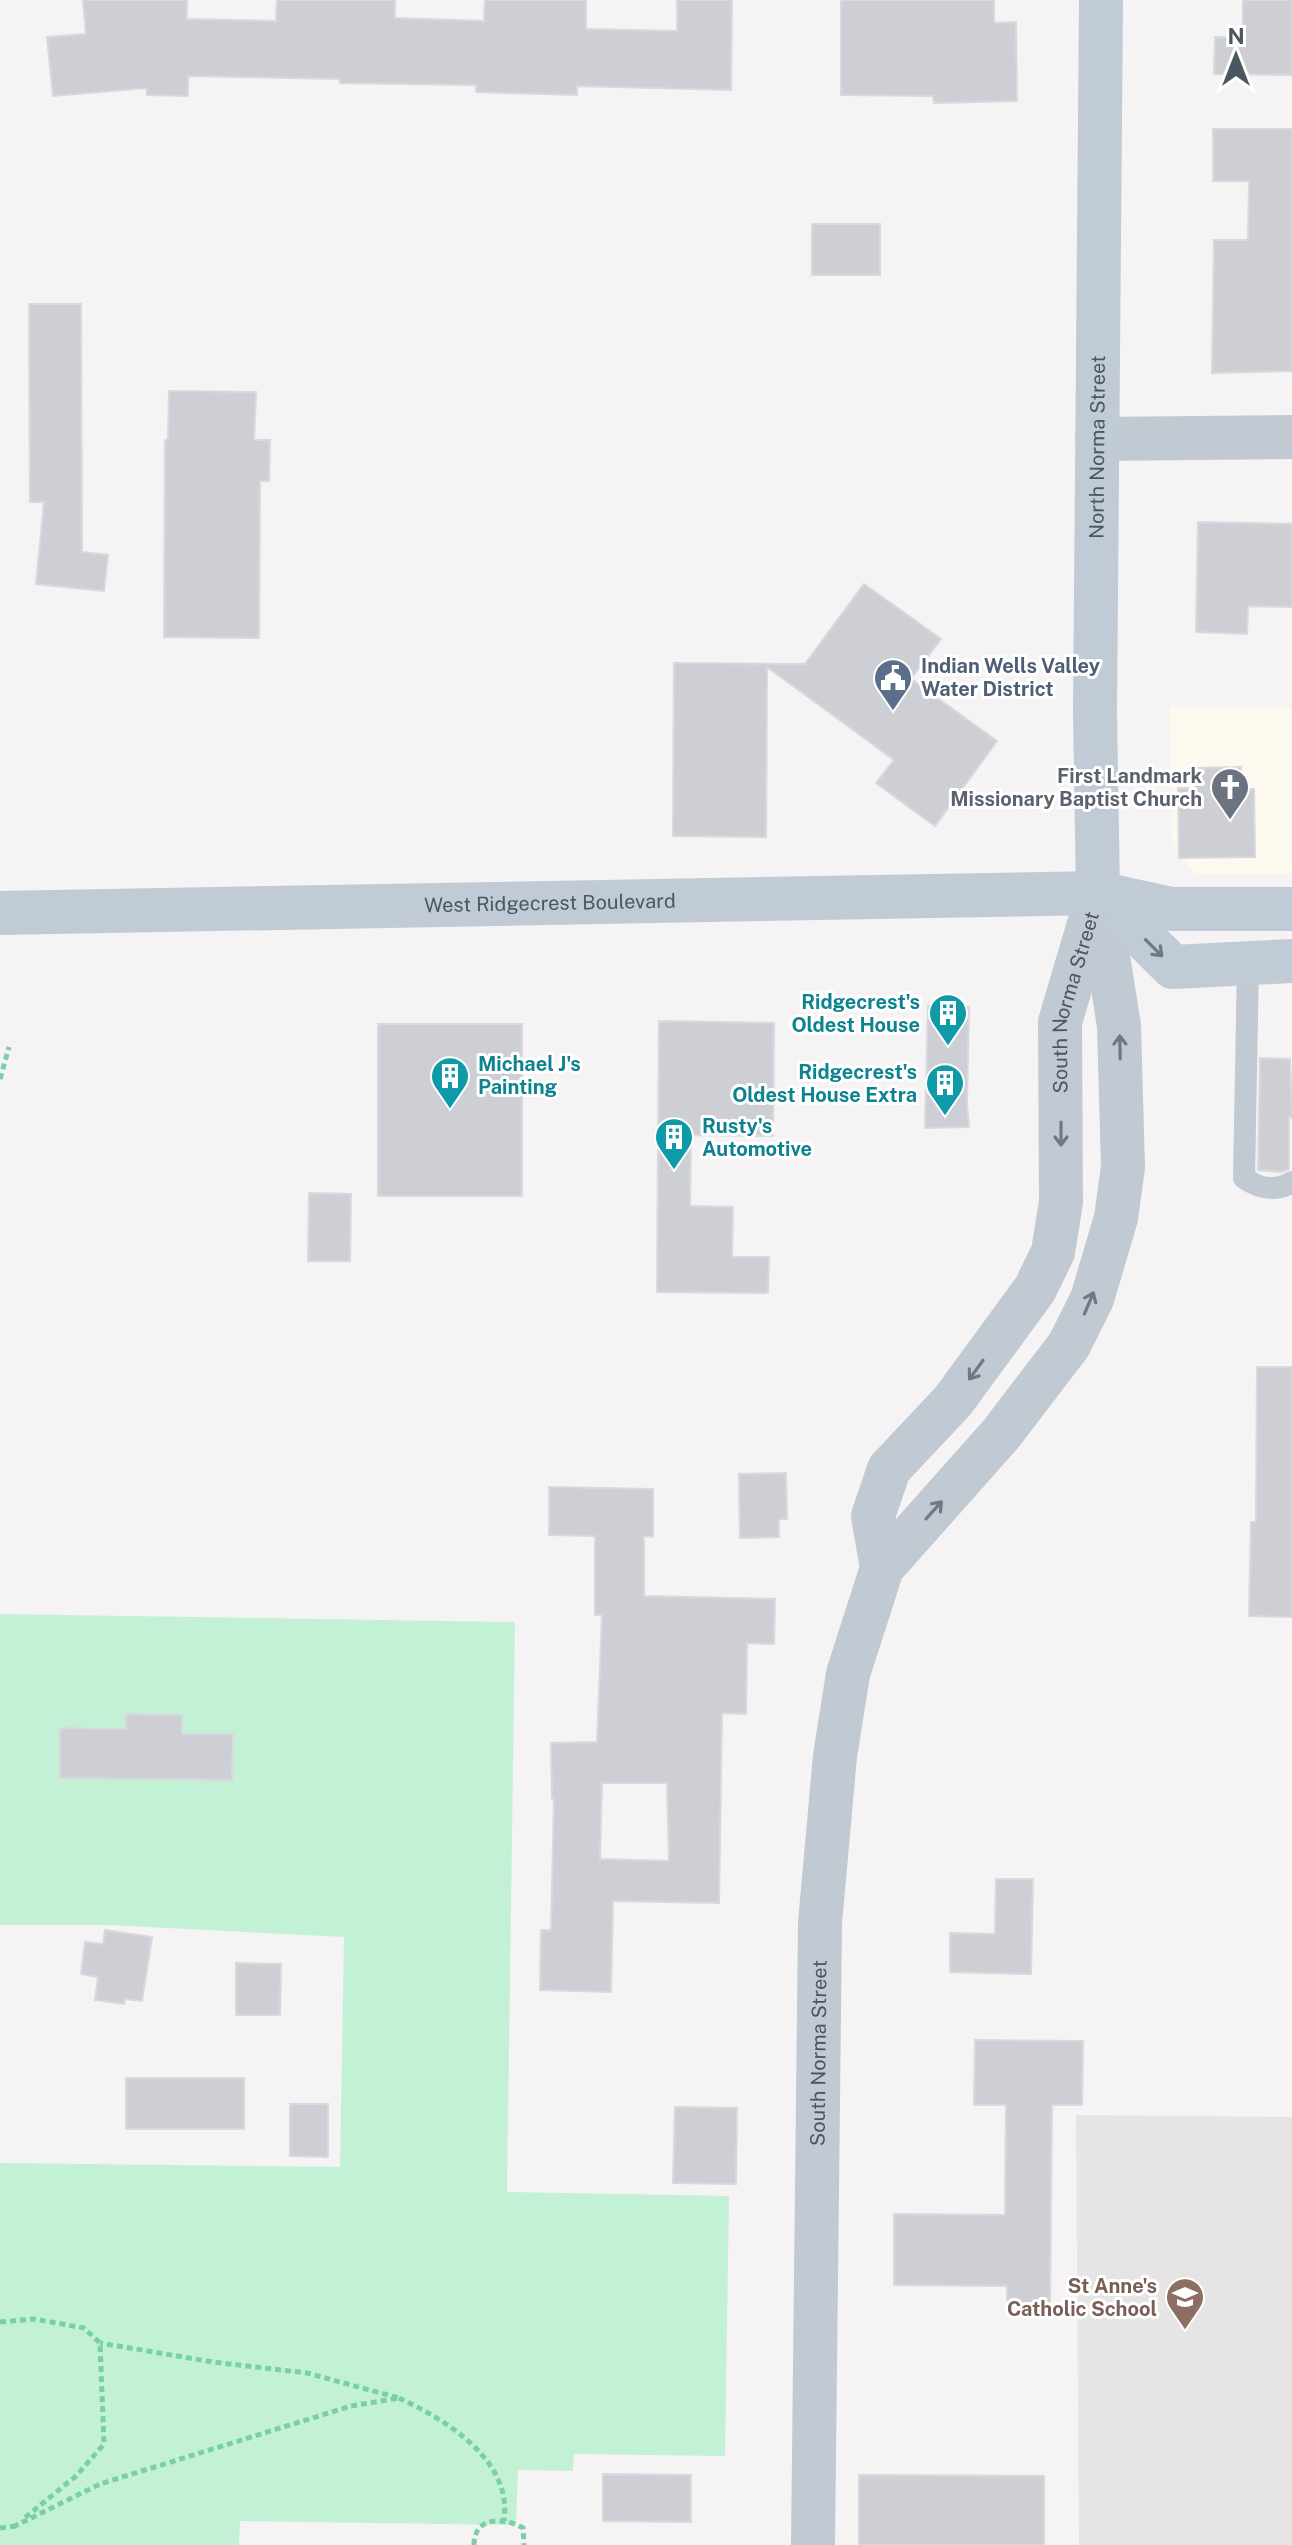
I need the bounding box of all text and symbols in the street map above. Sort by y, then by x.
north arrow [1196,16,1276,96]
text: N [1227,23,1245,49]
street label: North Norma Street [1084,355,1110,539]
place label: Indian Wells Valley Water District [921,654,1100,701]
public building icon: Indian Wells Valley Water District [872,657,914,712]
place label: First Landmark Missionary Baptist Church [950,764,1202,811]
church icon: First Landmark Missionary Baptist Church [1209,766,1251,821]
street label: West Ridgecrest Boulevard [424,889,676,917]
street label: South Norma Street [1048,909,1104,1094]
one-way arrow [1144,939,1164,958]
place label: Ridgecrest's Oldest House [792,990,920,1037]
building icon: Ridgecrest's Oldest House [927,992,969,1047]
one-way arrow [1112,1034,1128,1061]
place label: Michael J's Painting [478,1052,581,1099]
building icon: Michael J's Painting [429,1055,471,1110]
place label: Ridgecrest's Oldest House Extra [732,1060,917,1107]
building icon: Ridgecrest's Oldest House Extra [924,1062,966,1117]
place label: Rusty's Automotive [702,1114,812,1161]
building icon: Rusty's Automotive [653,1116,695,1171]
one-way arrow [1053,1120,1069,1147]
one-way arrow [1083,1291,1098,1315]
one-way arrow [967,1358,984,1380]
one-way arrow [925,1500,943,1520]
street label: South Norma Street [805,1960,832,2146]
place label: St Anne's Catholic School [1007,2274,1157,2321]
school or university icon: St Anne's Catholic School [1164,2276,1206,2331]

